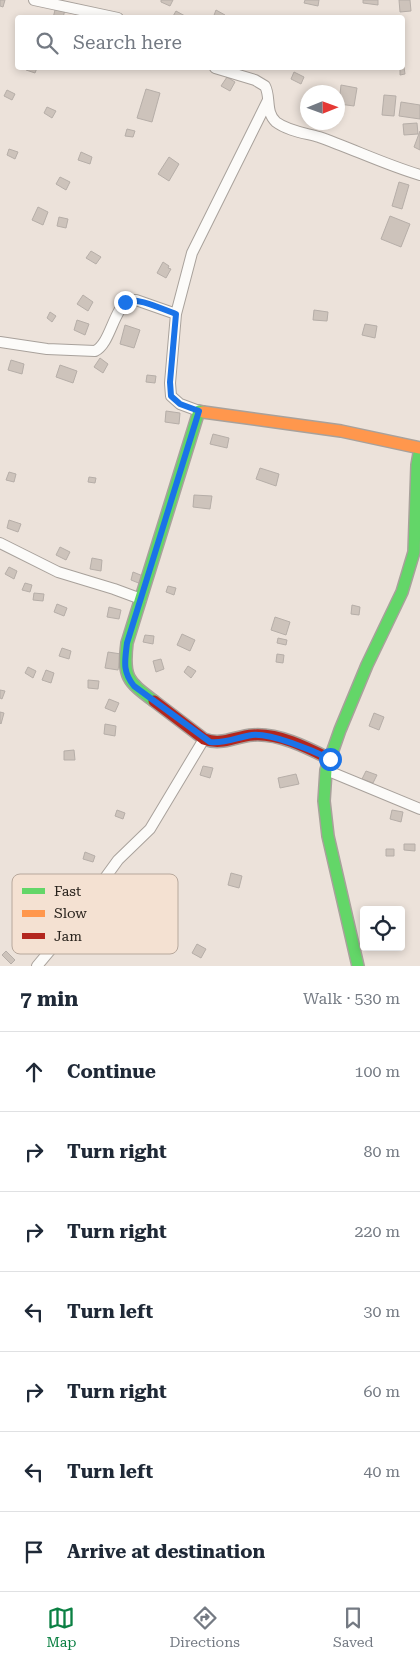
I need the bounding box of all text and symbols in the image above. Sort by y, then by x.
search box [15,15,405,70]
icon: search [33,29,61,57]
text: Search here [73,31,182,54]
north arrow [300,85,345,130]
route end [114,291,137,314]
route start [319,748,342,771]
legend [12,874,178,954]
text: Fast [54,883,81,899]
text: Slow [54,905,87,921]
map controls [360,906,405,951]
button: locate [360,906,405,951]
text: Jam [54,928,82,944]
text: 7 min [20,987,78,1011]
text: Walk · 530 m [303,989,400,1008]
icon: ahead [20,1058,48,1086]
text: Continue [67,1060,156,1083]
text: 100 m [354,1062,400,1081]
icon: right [20,1138,48,1166]
text: Turn right [67,1140,167,1163]
text: 80 m [363,1142,400,1161]
icon: right [20,1218,48,1246]
text: Turn right [67,1220,167,1243]
text: 220 m [354,1222,400,1241]
icon: left [20,1298,48,1326]
text: Turn left [67,1300,153,1323]
text: 30 m [363,1302,400,1321]
icon: right [20,1378,48,1406]
text: Turn right [67,1380,167,1403]
text: 60 m [363,1382,400,1401]
icon: left [20,1458,48,1486]
text: Turn left [67,1460,153,1483]
text: 40 m [363,1462,400,1481]
icon: arrive [20,1538,48,1566]
text: Arrive at destination [67,1540,265,1563]
tab: Map [47,1604,76,1650]
tab: Directions [169,1604,240,1650]
tab: Saved [333,1604,374,1650]

